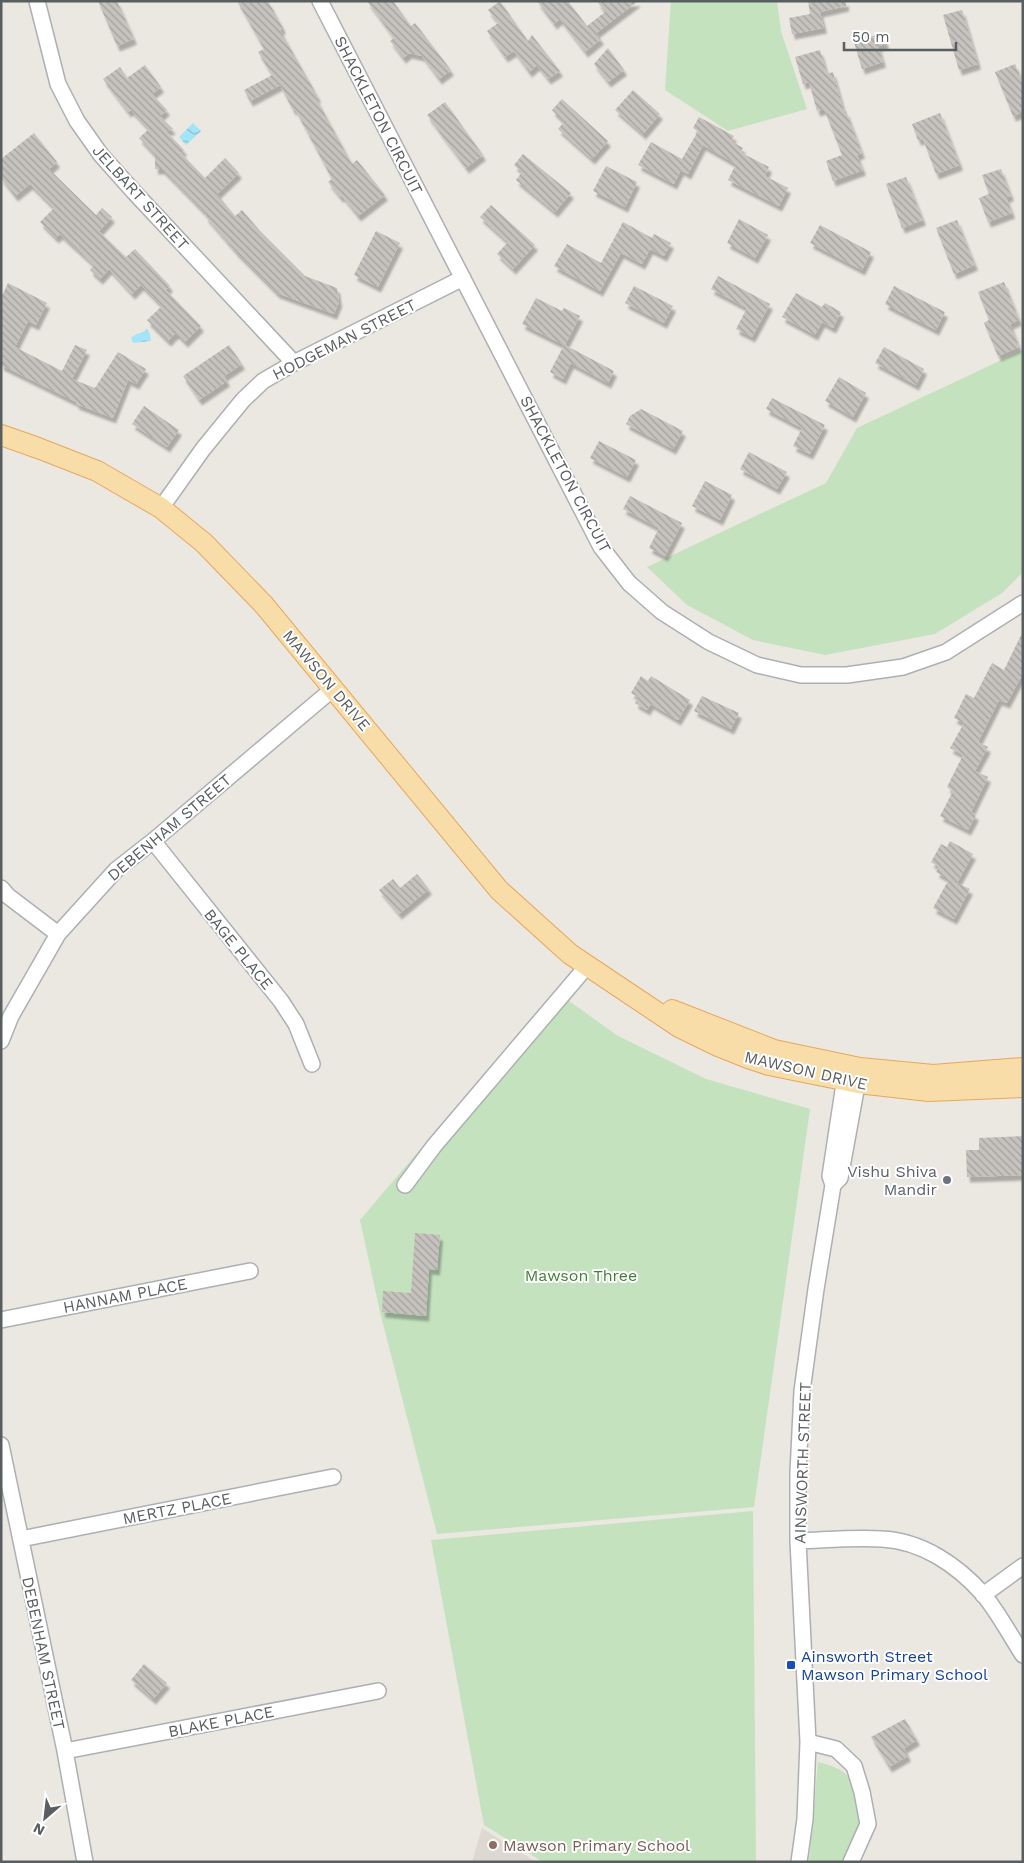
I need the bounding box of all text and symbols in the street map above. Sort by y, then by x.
scale bar [844,20,956,52]
text: 50 m [852,28,889,46]
street label: SHACKLETON CIRCUIT [330,33,427,198]
street label: JELBART STREET [88,141,193,254]
street label: HODGEMAN STREET [269,295,420,384]
street label: SHACKLETON CIRCUIT [516,393,615,556]
street label: MAWSON DRIVE [279,626,374,735]
street label: DEBENHAM STREET [104,770,235,885]
street label: BAGE PLACE [200,905,277,994]
street label: MAWSON DRIVE [742,1047,869,1094]
place label: Vishu Shiva Mandir [847,1162,937,1199]
marker: Vishu Shiva Mandir [941,1174,953,1186]
park label: Mawson Three [525,1266,637,1285]
street label: HANNAM PLACE [61,1274,189,1317]
street label: AINSWORTH STREET [790,1382,815,1544]
street label: MERTZ PLACE [121,1489,233,1528]
street label: DEBENHAM STREET [18,1575,69,1732]
place label: Ainsworth Street Mawson Primary School [801,1647,988,1684]
marker: Ainsworth Street Mawson Primary School [785,1659,797,1671]
street label: BLAKE PLACE [167,1702,276,1741]
north arrow [20,1793,70,1843]
text: N [31,1820,47,1839]
place label: Mawson Primary School [503,1836,690,1855]
marker: Mawson Primary School [487,1839,499,1851]

